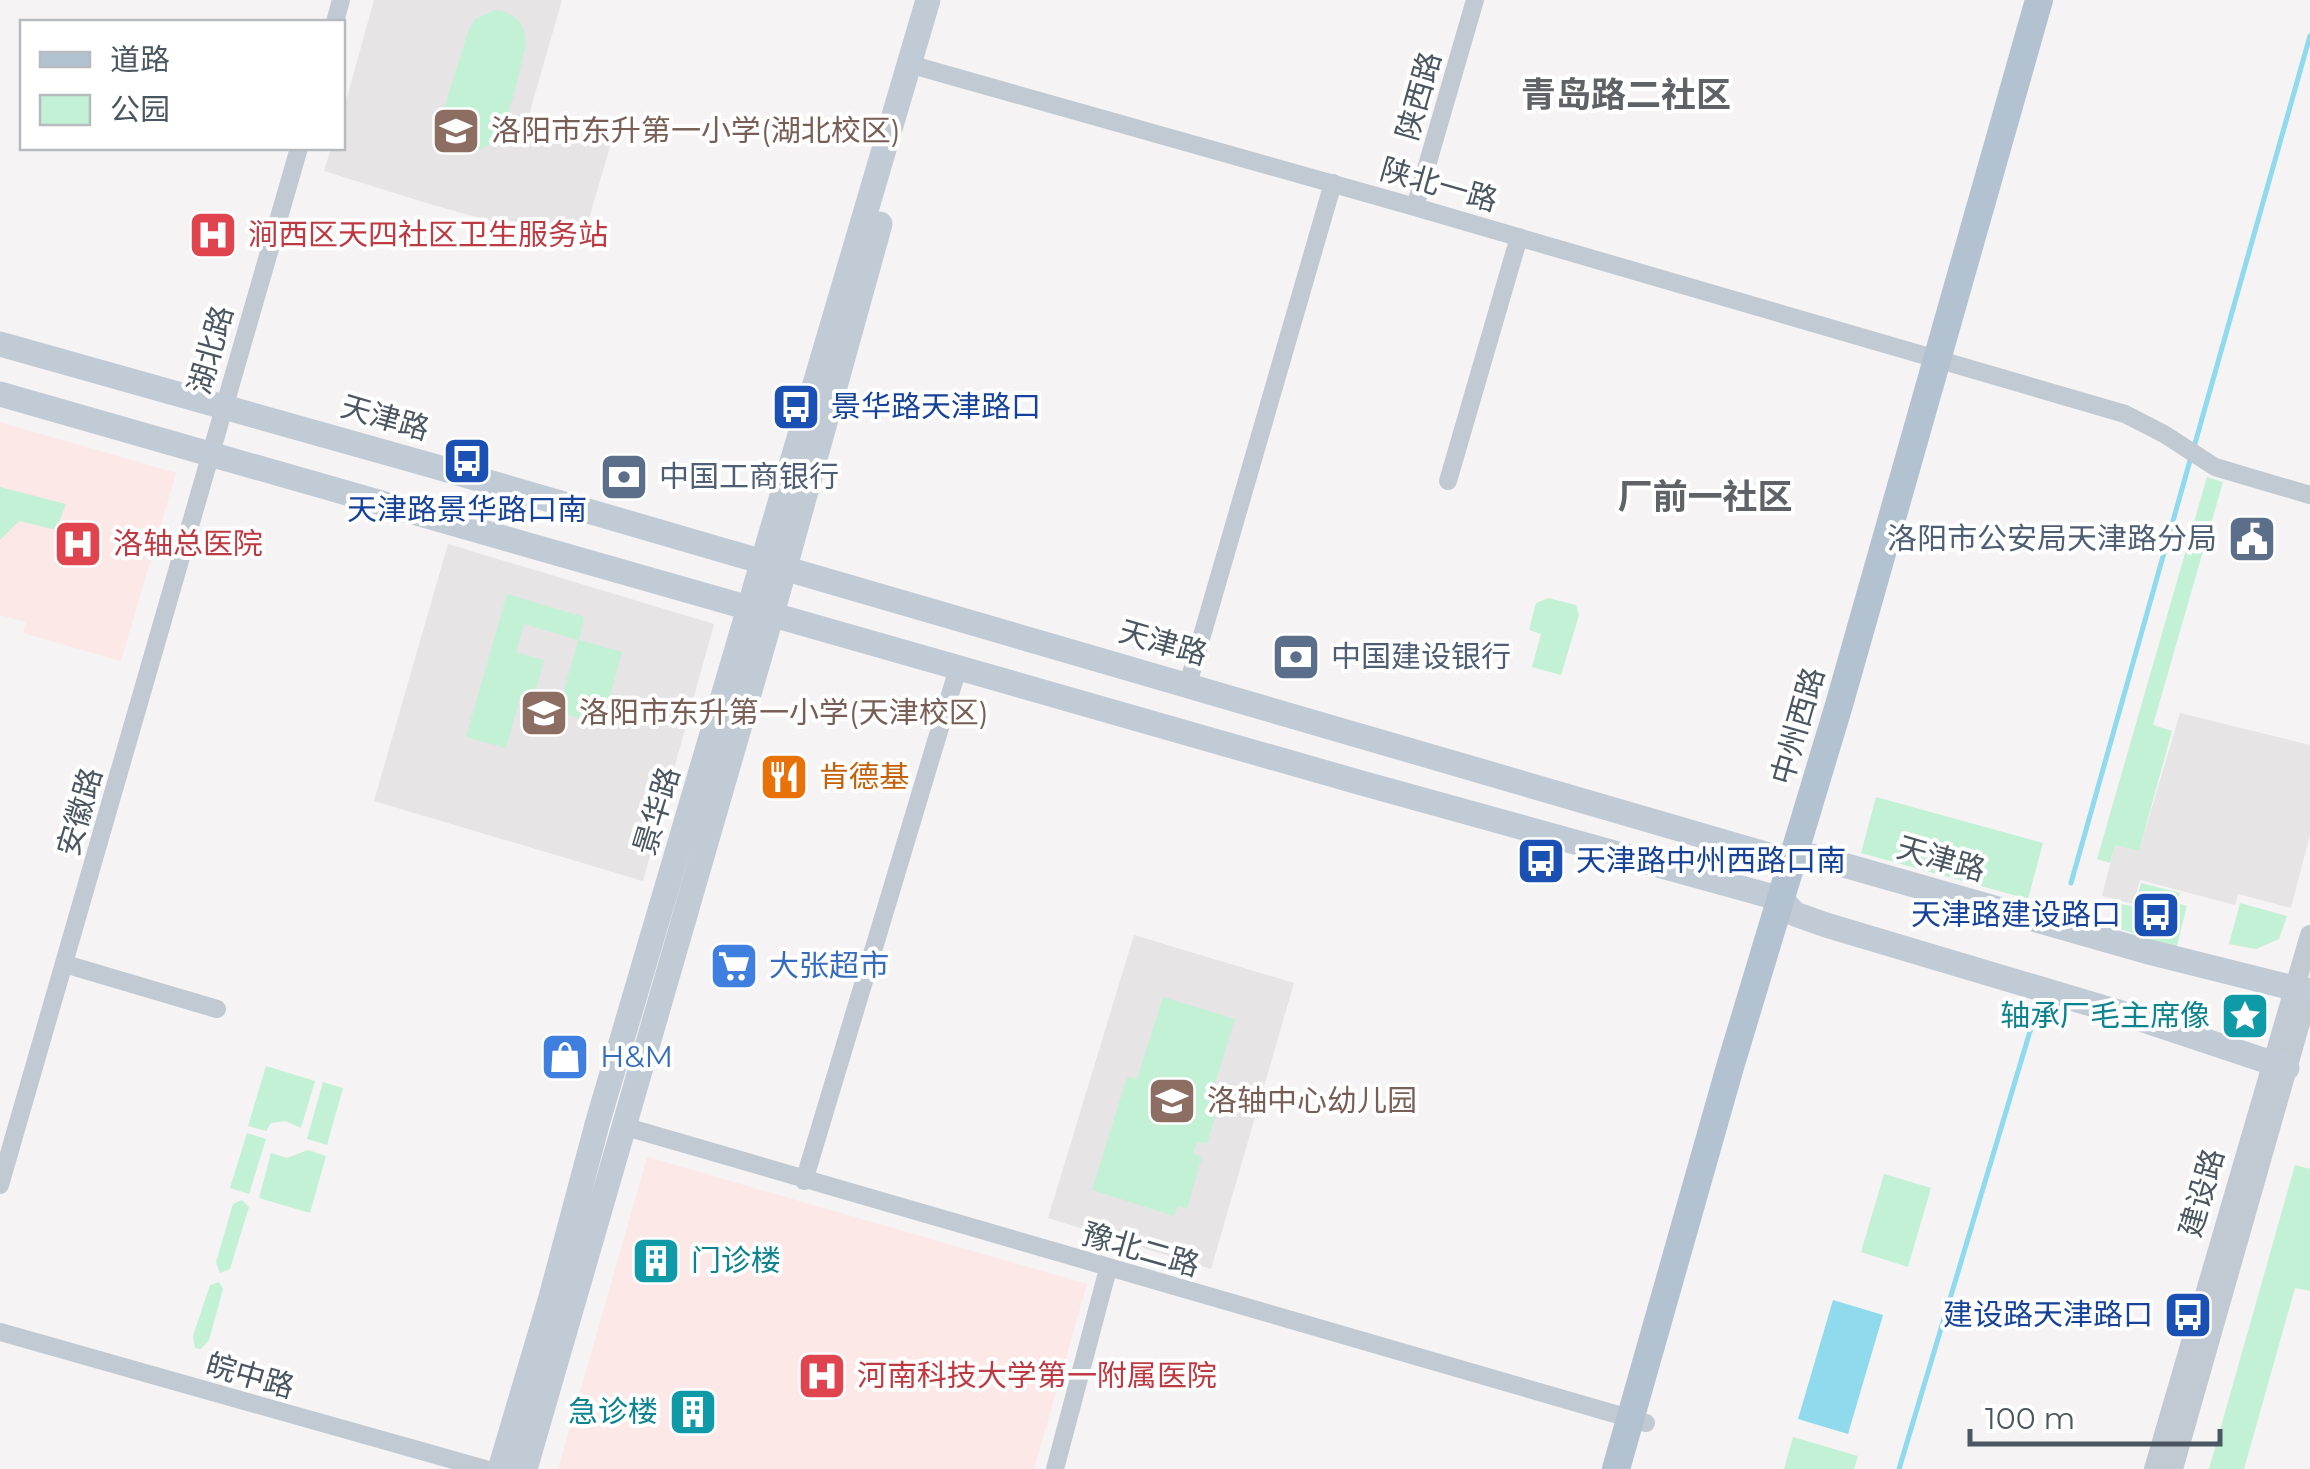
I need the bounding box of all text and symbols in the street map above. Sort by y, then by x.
legend [20,20,345,150]
text: 道路 [110,41,170,78]
street label: 陕西路 [1388,48,1449,144]
district label: 青岛路二社区 [1521,73,1731,116]
text: 公园 [110,91,170,128]
school or university icon: 洛阳市东升第一小学(湖北校区) [430,105,482,157]
place label: 洛阳市东升第一小学(湖北校区) [491,112,901,149]
street label: 陕北一路 [1376,150,1502,219]
hospital icon: 涧西区天四社区卫生服务站 [187,209,239,261]
place label: 涧西区天四社区卫生服务站 [248,216,608,253]
street label: 湖北路 [180,302,241,398]
bus stop icon: 景华路天津路口 [770,381,822,433]
street label: 天津路 [337,387,433,448]
place label: 景华路天津路口 [831,388,1041,425]
bus stop icon: 天津路景华路口南 [441,435,493,487]
bank icon: 中国工商银行 [598,451,650,503]
place label: 中国工商银行 [659,458,839,495]
district label: 厂前一社区 [1617,475,1793,518]
place label: 天津路景华路口南 [347,491,587,528]
public building icon: 洛阳市公安局天津路分局 [2226,513,2278,565]
hospital icon: 洛轴总医院 [52,518,104,570]
place label: 洛阳市公安局天津路分局 [1887,520,2217,557]
place label: 洛轴总医院 [113,525,263,562]
street label: 天津路 [1115,612,1211,673]
bank icon: 中国建设银行 [1270,631,1322,683]
place label: 中国建设银行 [1331,638,1511,675]
street label: 中州西路 [1763,663,1832,789]
school or university icon: 洛阳市东升第一小学(天津校区) [518,687,570,739]
place label: 洛阳市东升第一小学(天津校区) [579,694,989,731]
restaurant icon: 肯德基 [758,751,810,803]
place label: 肯德基 [819,758,909,795]
street label: 景华路 [626,762,687,859]
street label: 安徽路 [49,764,110,860]
street label: 天津路 [1893,828,1989,889]
bus stop icon: 天津路中州西路口南 [1515,835,1567,887]
place label: 天津路中州西路口南 [1576,842,1846,879]
bus stop icon: 天津路建设路口 [2130,889,2182,941]
place label: 天津路建设路口 [1911,896,2121,933]
supermarket icon: 大张超市 [708,940,760,992]
place label: 大张超市 [769,947,889,984]
place icon: 轴承厂毛主席像 [2219,990,2271,1042]
place label: 轴承厂毛主席像 [2000,997,2210,1034]
shop icon: H&M [539,1031,591,1083]
place label: H&M [600,1038,673,1075]
school or university icon: 洛轴中心幼儿园 [1146,1075,1198,1127]
place label: 洛轴中心幼儿园 [1207,1082,1417,1119]
street label: 建设路 [2171,1145,2232,1241]
street label: 豫北二路 [1078,1215,1204,1284]
building icon: 门诊楼 [630,1235,682,1287]
place label: 门诊楼 [691,1242,781,1279]
bus stop icon: 建设路天津路口 [2162,1289,2214,1341]
place label: 建设路天津路口 [1943,1296,2153,1333]
street label: 皖中路 [202,1345,298,1406]
hospital icon: 河南科技大学第一附属医院 [796,1350,848,1402]
place label: 河南科技大学第一附属医院 [857,1357,1217,1394]
scale bar [1970,1384,2220,1446]
building icon: 急诊楼 [667,1386,719,1438]
place label: 急诊楼 [568,1393,658,1430]
text: 100 m [1985,1400,2075,1437]

